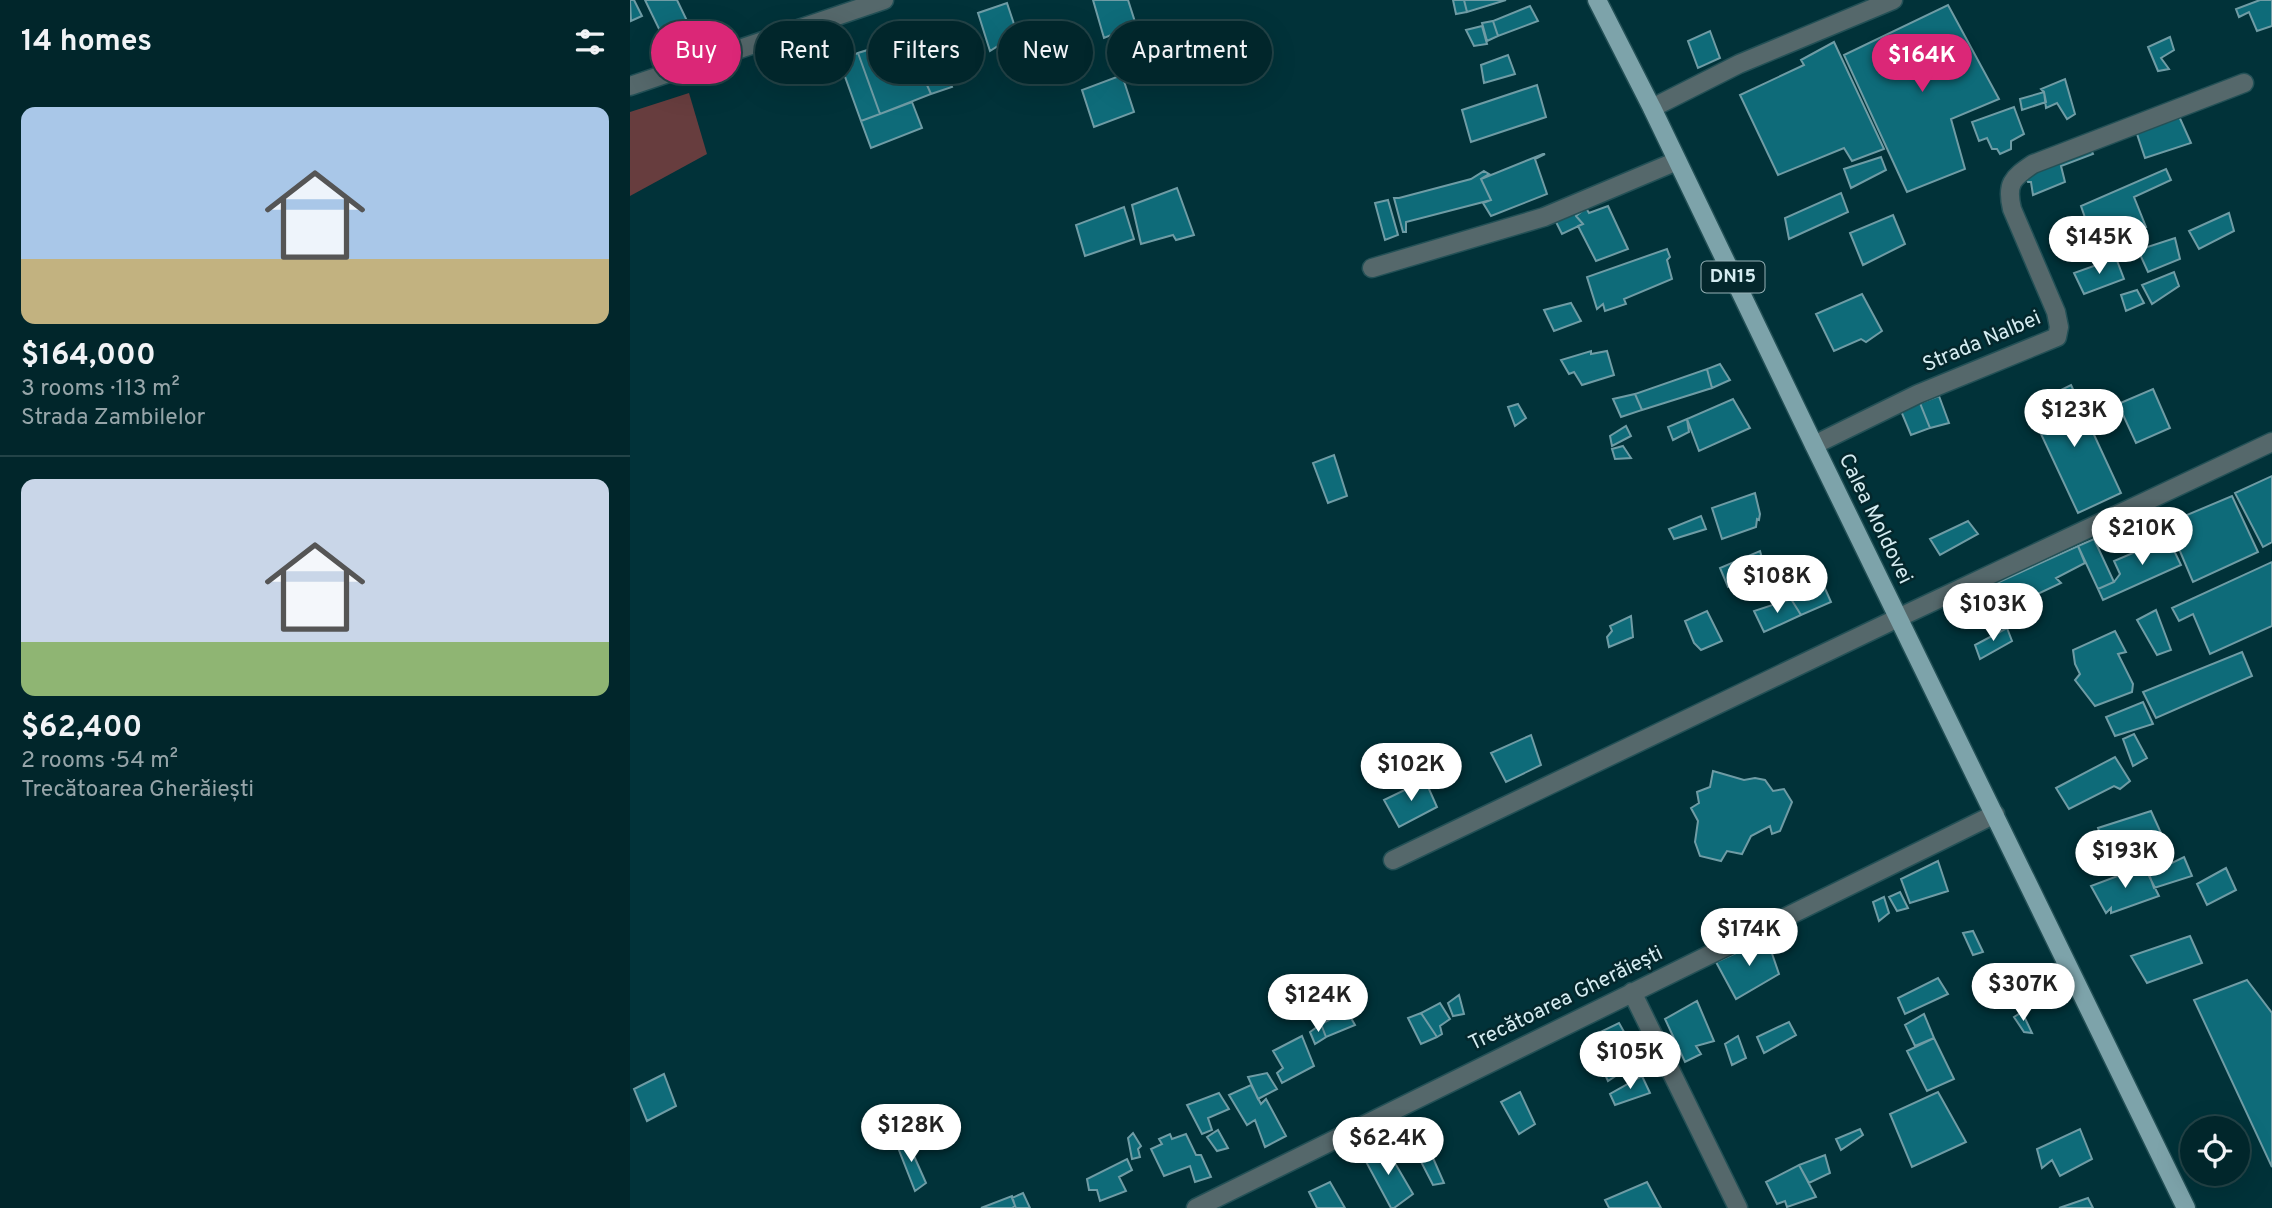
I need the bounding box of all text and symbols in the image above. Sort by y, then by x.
chip: Buy [651,21,741,84]
chip: Rent [755,21,854,84]
chip: Filters [868,21,984,84]
chip: New [998,21,1093,84]
chip: Apartment [1107,21,1272,84]
icon: filters [571,23,609,61]
text: 14 homes [21,24,152,61]
pin: $164K [1873,34,1971,94]
text: $164K [1888,42,1956,71]
icon: home [252,152,378,278]
pin: $145K [2050,216,2148,276]
text: $145K [2065,224,2133,253]
road number: DN15 [1702,262,1764,292]
street label: Strada Nalbei [1919,305,2045,379]
text: $164,000 [21,338,156,375]
text: 3 rooms · 113 m² [21,375,180,404]
pin: $123K [2025,390,2123,449]
text: $123K [2040,397,2108,426]
text: Strada Zambilelor [21,404,205,433]
street label: Calea Moldovei [1832,449,1918,589]
pin: $210K [2093,508,2191,567]
text: $210K [2108,515,2176,544]
icon: home [252,524,378,650]
pin: $108K [1728,556,1826,615]
text: $108K [1743,563,1811,592]
pin: $103K [1944,584,2042,643]
text: $103K [1959,591,2027,620]
text: $62,400 [21,710,142,747]
pin: $102K [1362,744,1460,803]
text: 2 rooms · 54 m² [21,747,178,776]
text: $102K [1377,751,1445,780]
text: Trecătoarea Gherăiești [21,776,254,805]
pin: $193K [2076,830,2174,890]
text: $193K [2091,838,2159,867]
pin: $174K [1700,908,1798,968]
text: $174K [1717,916,1781,945]
street label: Trecătoarea Gherăiești [1464,940,1668,1058]
pin: $307K [1974,964,2072,1023]
text: $307K [1988,971,2058,1000]
pin: $124K [1269,974,1367,1034]
text: $124K [1284,982,1352,1011]
pin: $105K [1581,1032,1679,1091]
text: $105K [1596,1039,1664,1068]
pin: $128K [862,1104,960,1164]
text: $128K [877,1112,945,1141]
map controls [2180,1116,2250,1186]
button: locate [2180,1116,2250,1186]
pin: $62.4K [1331,1118,1445,1177]
text: $62.4K [1349,1125,1427,1154]

